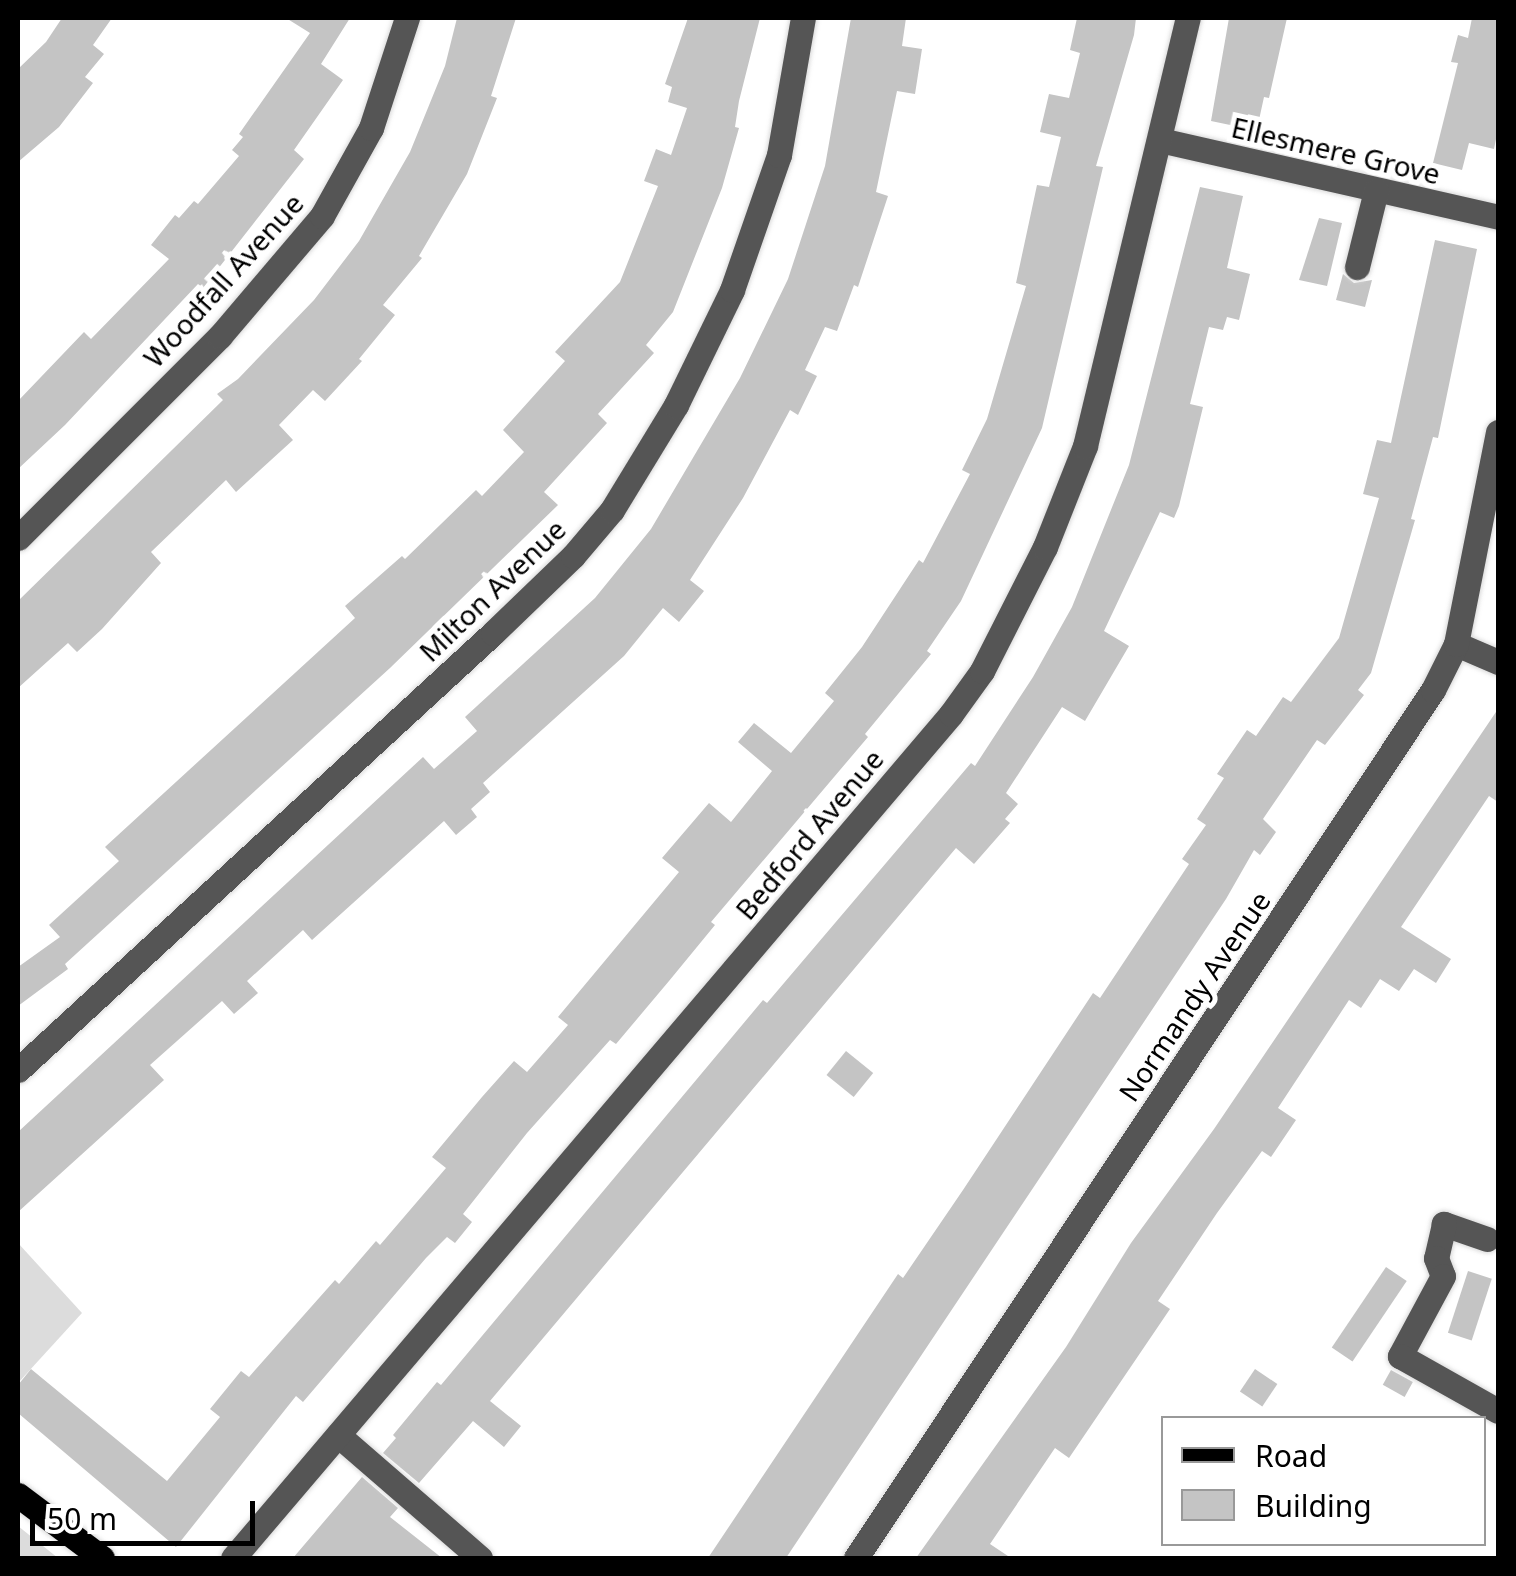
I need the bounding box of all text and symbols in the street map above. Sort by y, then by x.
street label: Ellesmere Grove [1228,110,1444,190]
street label: Woodfall Avenue [136,186,310,374]
street label: Milton Avenue [412,512,572,668]
street label: Bedford Avenue [728,742,890,926]
street label: Normandy Avenue [1111,885,1277,1107]
legend [1161,1416,1486,1546]
text: Road [1255,1435,1327,1476]
scale bar [35,1481,260,1543]
text: Building [1255,1485,1372,1526]
text: 50 m [47,1498,117,1539]

